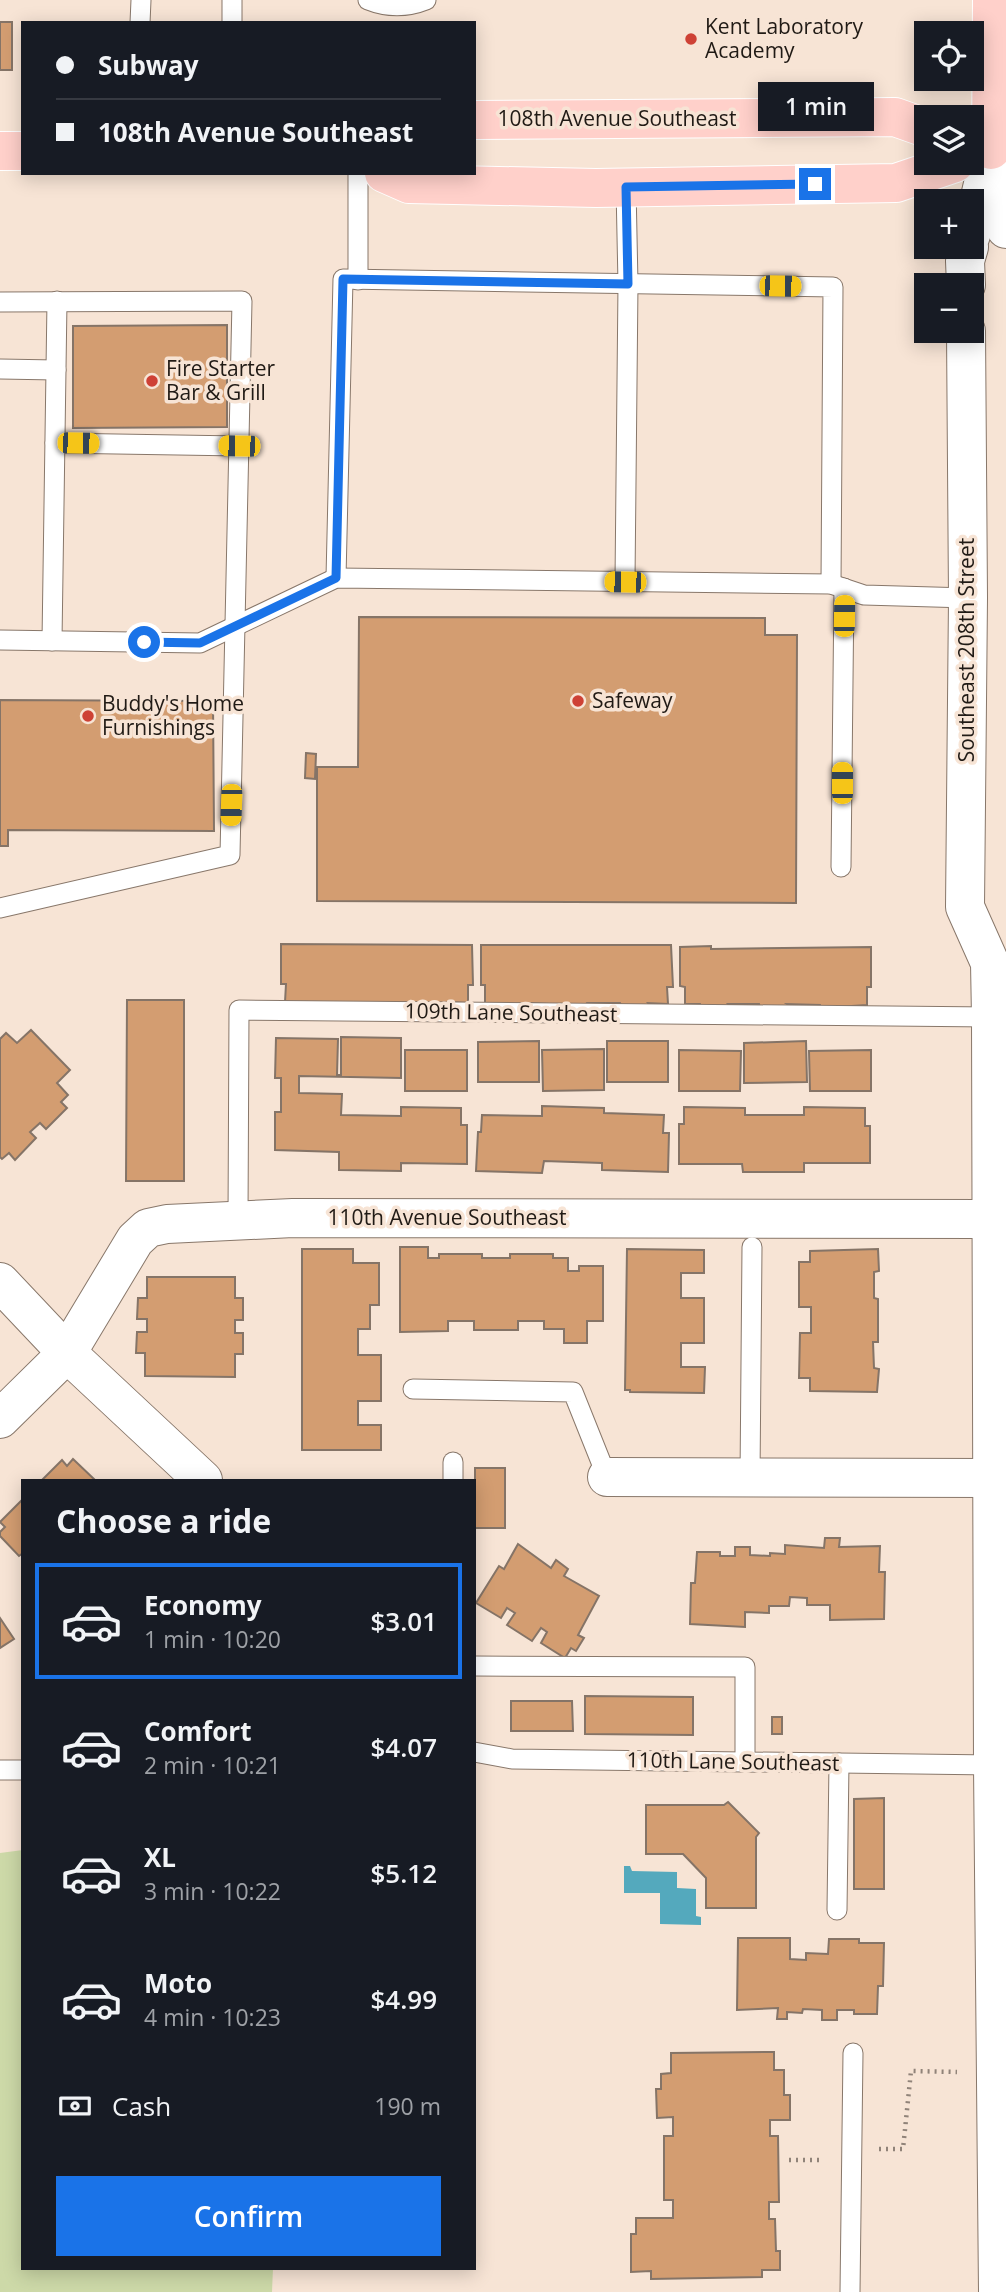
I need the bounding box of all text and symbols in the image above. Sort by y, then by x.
place label: Kent Laboratory Academy [705,12,864,64]
map controls [914,21,984,343]
button: locate [914,21,984,91]
marker: Kent Laboratory Academy [683,31,699,47]
text: Subway [98,47,199,83]
callout: 1 min [757,82,873,132]
text: 1 min [785,90,847,122]
street label: 108th Avenue Southeast [498,104,736,132]
button: layers [914,105,984,175]
text: 108th Avenue Southeast [98,114,413,150]
route end [799,168,831,200]
button: + [914,189,984,259]
button: − [914,273,984,343]
car [759,275,802,297]
place label: Fire Starter Bar & Grill [166,354,275,406]
marker: Fire Starter Bar & Grill [144,373,160,389]
car [57,432,100,454]
car [218,435,261,457]
street label: Southeast 208th Street [952,538,980,762]
car [604,571,647,593]
car [834,595,855,637]
route start [128,626,160,658]
place label: Safeway [592,686,673,714]
place label: Buddy's Home Furnishings [102,689,244,741]
marker: Safeway [570,693,586,709]
marker: Buddy's Home Furnishings [80,708,96,724]
car [832,762,853,804]
car [220,784,243,826]
street label: 109th Lane Southeast [404,996,618,1028]
street label: 110th Avenue Southeast [328,1203,566,1231]
text: Choose a ride [56,1499,271,1542]
text: Economy [144,1587,262,1623]
icon: car [60,1590,123,1653]
text: $3.01 [370,1603,437,1639]
text: 1 min · 10:20 [144,1623,281,1655]
text: Comfort [144,1713,251,1749]
icon: car [60,1716,123,1779]
text: $4.07 [370,1729,437,1765]
street label: 110th Lane Southeast [626,1745,840,1777]
text: 2 min · 10:21 [144,1749,281,1781]
text: XL [144,1839,176,1875]
icon: car [60,1842,123,1905]
text: $5.12 [370,1855,437,1891]
text: 3 min · 10:22 [144,1875,281,1907]
text: Moto [144,1965,212,2001]
icon: car [60,1968,123,2031]
text: $4.99 [370,1981,437,2017]
text: 4 min · 10:23 [144,2001,281,2033]
icon: cash [56,2087,94,2125]
text: Cash [112,2088,171,2124]
text: 190 m [374,2090,441,2122]
button: Confirm [56,2176,441,2256]

